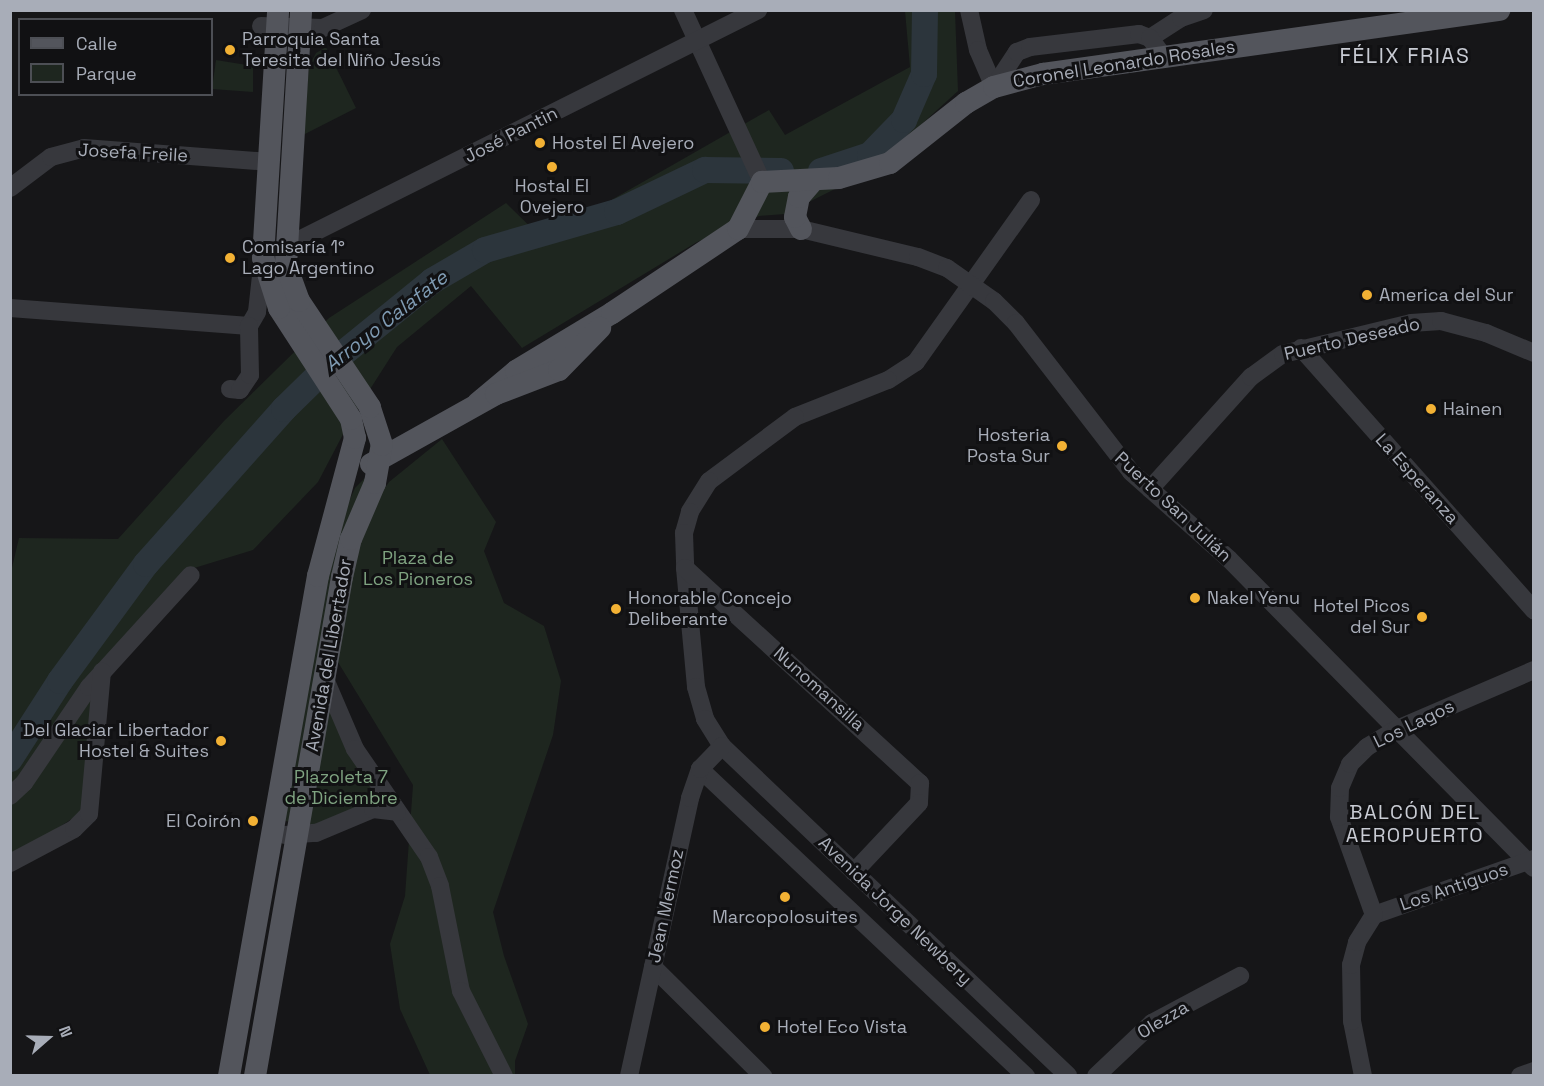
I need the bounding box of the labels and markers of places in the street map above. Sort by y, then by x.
place label: Parroquia Santa Teresita del Niño Jesús [242,29,441,72]
marker: Parroquia Santa Teresita del Niño Jesús [223,43,237,57]
place label: Hostel El Avejero [552,132,695,154]
marker: Hostel El Avejero [533,136,547,150]
marker: Hostal El Ovejero [545,160,559,174]
place label: Hostal El Ovejero [515,176,589,219]
place label: Comisaría 1° Lago Argentino [242,237,375,280]
marker: Comisaría 1° Lago Argentino [223,251,237,265]
place label: America del Sur [1379,284,1514,306]
marker: America del Sur [1360,288,1374,302]
place label: Hainen [1443,398,1502,420]
marker: Hainen [1424,402,1438,416]
place label: Hosteria Posta Sur [967,425,1050,468]
marker: Hosteria Posta Sur [1055,439,1069,453]
place label: Nakel Yenu [1207,587,1300,609]
place label: Honorable Concejo Deliberante [628,588,792,630]
marker: Nakel Yenu [1188,591,1202,605]
place label: Hotel Picos del Sur [1313,596,1410,638]
marker: Honorable Concejo Deliberante [609,602,623,616]
marker: Hotel Picos del Sur [1415,610,1429,624]
place label: Del Glaciar Libertador Hostel & Suites [23,720,209,762]
marker: Del Glaciar Libertador Hostel & Suites [214,734,228,748]
place label: El Coirón [166,810,241,832]
marker: El Coirón [246,814,260,828]
marker: Marcopolosuites [778,890,792,904]
place label: Marcopolosuites [712,906,858,928]
place label: Hotel Eco Vista [777,1016,907,1038]
marker: Hotel Eco Vista [758,1020,772,1034]

